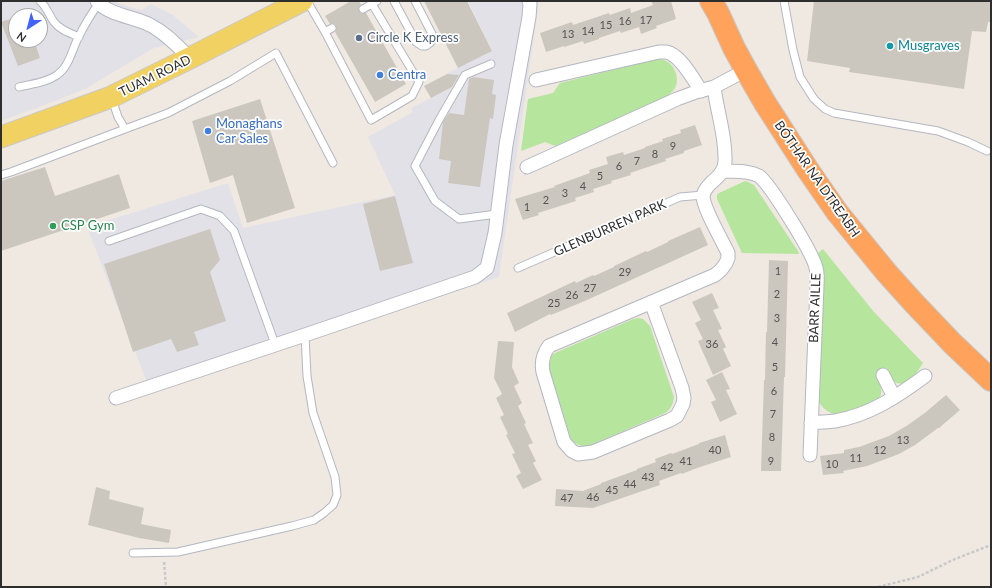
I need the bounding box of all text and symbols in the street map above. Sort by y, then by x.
north arrow [8,8,48,48]
house number: 17 [640,13,652,27]
house number: 16 [619,14,631,28]
house number: 15 [600,18,612,32]
house number: 14 [582,24,594,38]
house number: 13 [562,27,574,41]
text: N [14,30,28,45]
place label: Circle K Express [367,30,459,46]
marker: Circle K Express [354,33,364,43]
place label: Musgraves [898,38,960,54]
marker: Musgraves [885,41,895,51]
street label: TUAM ROAD [116,52,194,100]
place label: Centra [388,67,426,83]
marker: Centra [375,70,385,80]
place label: Monaghans Car Sales [216,116,282,147]
street label: BÓTHAR NA DTREABH [771,118,863,240]
marker: Monaghans Car Sales [203,126,213,136]
house number: 9 [670,139,676,153]
house number: 8 [652,147,658,161]
house number: 7 [634,154,640,168]
house number: 6 [616,159,622,173]
house number: 5 [597,169,603,183]
house number: 4 [580,179,586,193]
house number: 3 [562,186,568,200]
house number: 2 [543,193,549,207]
street label: GLENBURREN PARK [551,196,669,260]
house number: 1 [524,200,530,214]
place label: CSP Gym [61,218,115,234]
marker: CSP Gym [48,221,58,231]
house number: 1 [775,264,781,278]
house number: 29 [619,265,631,279]
street label: BARR AILLE [806,273,824,343]
house number: 27 [584,281,596,295]
house number: 2 [774,287,780,301]
house number: 26 [566,288,578,302]
house number: 25 [548,296,560,310]
house number: 3 [774,311,780,325]
house number: 4 [772,335,778,349]
house number: 36 [706,337,718,351]
house number: 5 [772,360,778,374]
house number: 6 [771,384,777,398]
house number: 7 [770,407,776,421]
house number: 8 [769,430,775,444]
house number: 13 [897,433,909,447]
house number: 40 [709,443,721,457]
house number: 12 [874,443,886,457]
house number: 11 [850,451,862,465]
house number: 41 [680,454,692,468]
house number: 9 [768,454,774,468]
house number: 10 [826,457,838,471]
house number: 42 [661,460,673,474]
house number: 43 [642,470,654,484]
house number: 44 [624,477,636,491]
house number: 45 [606,483,618,497]
house number: 46 [587,490,599,504]
house number: 47 [561,491,573,505]

